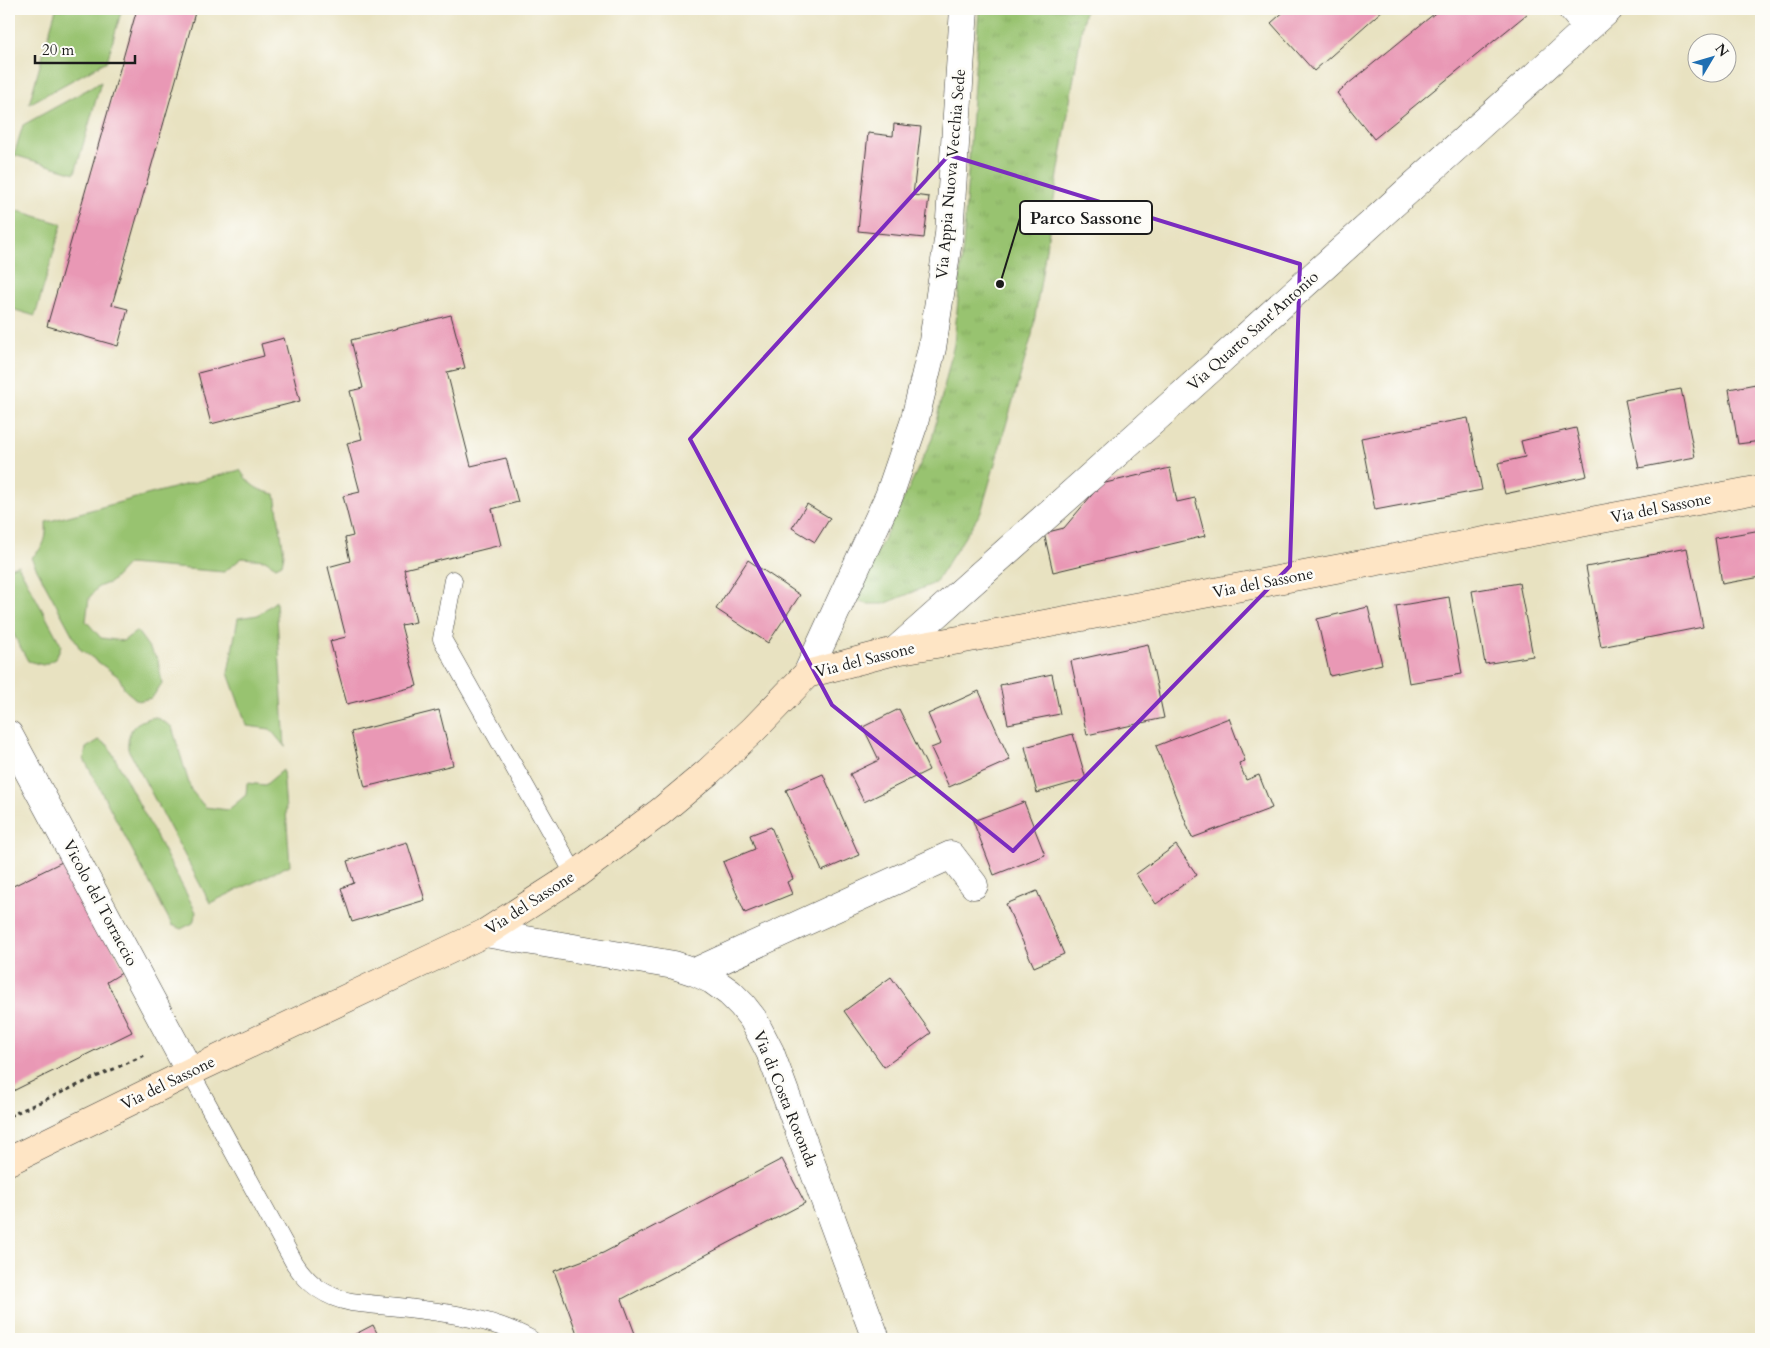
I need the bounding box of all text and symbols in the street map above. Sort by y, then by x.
scale bar [35,32,135,64]
north arrow [1688,32,1738,82]
text: 20 m [42,40,74,60]
text: N [1711,40,1733,61]
street label: Via Appia Nuova Vecchia Sede [931,68,971,280]
callout: Parco Sassone [1020,201,1152,234]
text: Parco Sassone [1030,206,1142,231]
street label: Via Quarto Sant'Antonio [1182,266,1324,396]
street label: Via del Sassone [1609,487,1713,529]
street label: Via del Sassone [1211,562,1315,604]
street label: Via del Sassone [813,637,917,683]
street label: Vicolo del Torraccio [57,836,143,970]
street label: Via del Sassone [481,866,579,940]
street label: Via di Costa Rotonda [748,1028,822,1171]
street label: Via del Sassone [117,1051,219,1115]

